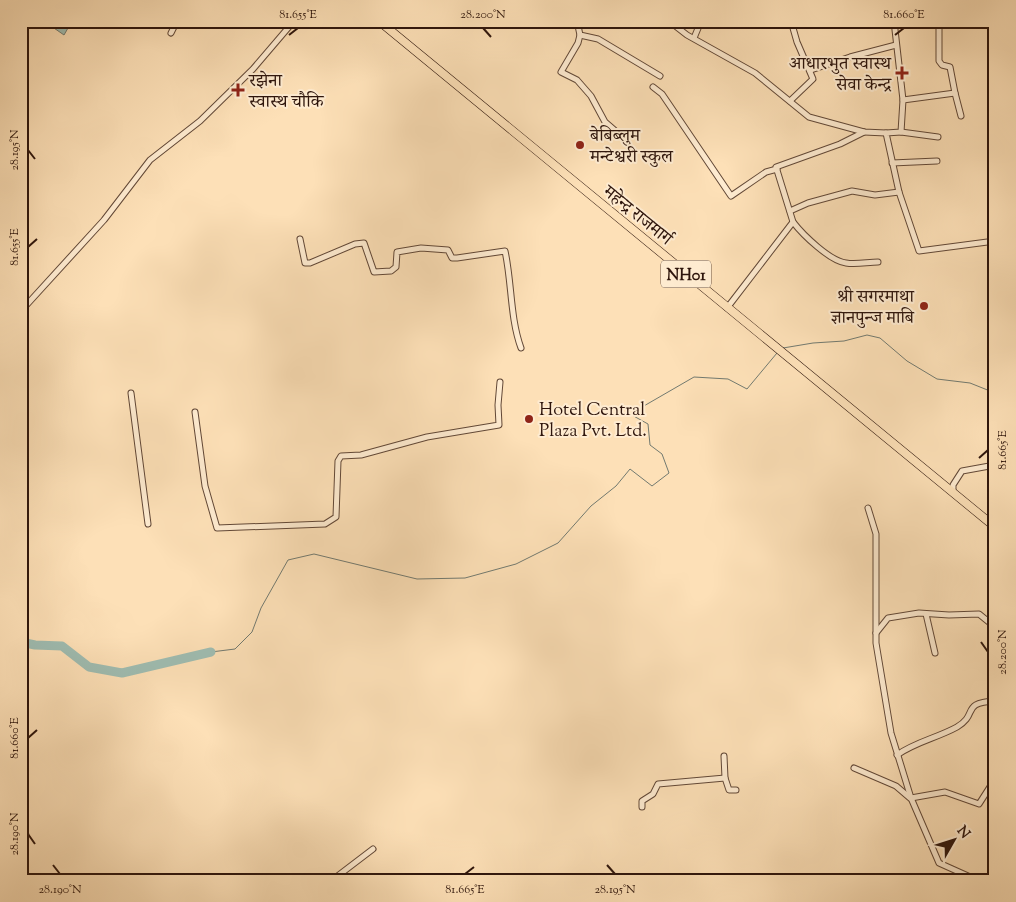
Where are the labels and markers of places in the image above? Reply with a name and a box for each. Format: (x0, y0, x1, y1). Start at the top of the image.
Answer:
place label: आधारभुत स्वास्थ सेवा केन्द्र (789, 52, 893, 99)
marker: आधारभुत स्वास्थ सेवा केन्द्र (895, 66, 909, 80)
place label: रझेना स्वास्थ चौकि (248, 69, 325, 116)
marker: रझेना स्वास्थ चौकि (231, 83, 245, 97)
place label: बेबिब्लुम मन्टेश्वरी स्कुल (589, 124, 674, 171)
marker: बेबिब्लुम मन्टेश्वरी स्कुल (574, 139, 586, 151)
place label: श्री सगरमाथा ज्ञानपुन्ज माबि (830, 285, 916, 332)
marker: श्री सगरमाथा ज्ञानपुन्ज माबि (918, 300, 930, 312)
place label: Hotel Central Plaza Pvt. Ltd. (539, 398, 647, 445)
marker: Hotel Central Plaza Pvt. Ltd. (523, 413, 535, 425)

